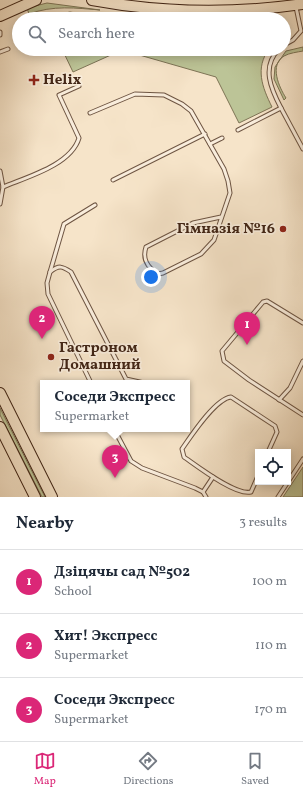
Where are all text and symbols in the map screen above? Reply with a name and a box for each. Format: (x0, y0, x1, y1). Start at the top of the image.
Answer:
search box (12, 12, 291, 56)
icon: search (26, 23, 48, 45)
text: Search here (58, 24, 135, 45)
place label: Helix (43, 70, 82, 91)
marker: Helix (28, 74, 40, 86)
place label: Гімназія №16 (177, 219, 275, 240)
marker: Гімназія №16 (278, 224, 288, 234)
your location (141, 267, 161, 287)
pin: 2 (29, 306, 55, 339)
pin: 1 (234, 312, 260, 345)
place label: Гастроном Домашний (59, 338, 141, 376)
marker: Гастроном Домашний (46, 352, 56, 362)
popup (40, 380, 190, 432)
text: Соседи Экспресс (55, 387, 175, 408)
text: Supermarket (55, 408, 129, 426)
pin: 3 (102, 445, 128, 478)
map controls (255, 449, 291, 485)
button: locate (255, 449, 291, 485)
text: Nearby (16, 512, 74, 535)
text: 3 results (239, 514, 287, 532)
text: Дзіцячы сад №502 (54, 562, 190, 583)
text: 1 (26, 573, 32, 591)
text: 100 m (252, 573, 287, 591)
text: School (54, 583, 92, 601)
text: Хит! Экспресс (54, 626, 158, 647)
text: 2 (26, 637, 32, 655)
text: 110 m (255, 637, 287, 655)
text: Supermarket (54, 647, 129, 665)
text: Соседи Экспресс (54, 690, 175, 711)
text: 3 (26, 701, 32, 719)
text: 170 m (254, 701, 287, 719)
text: Supermarket (54, 711, 129, 729)
tab: Map (34, 750, 56, 789)
tab: Directions (123, 750, 174, 789)
tab: Saved (241, 750, 269, 789)

